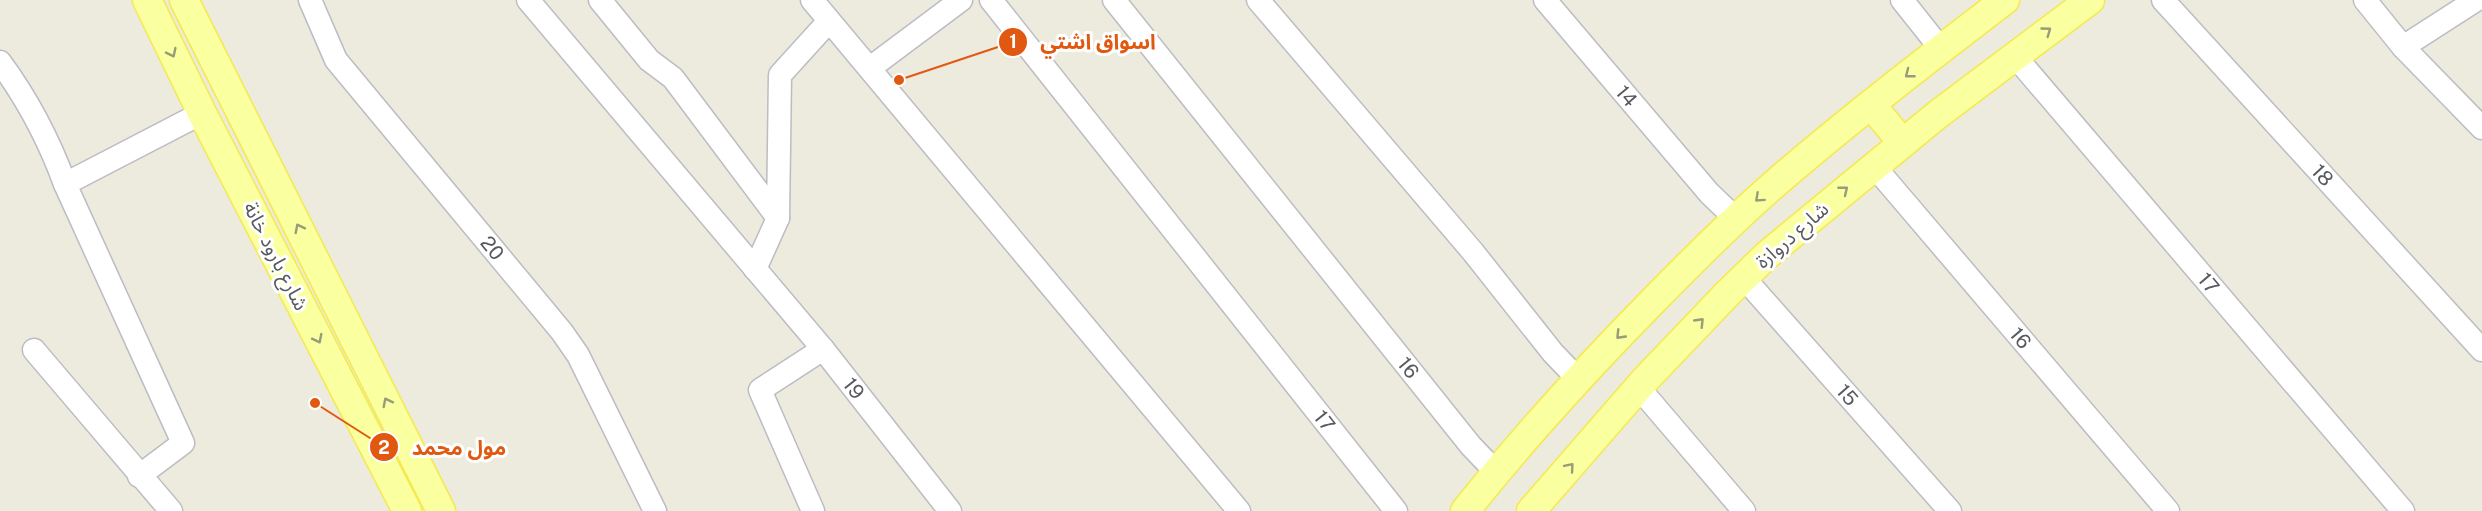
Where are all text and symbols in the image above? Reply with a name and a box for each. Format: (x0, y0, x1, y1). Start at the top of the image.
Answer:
callout: اسواق اشتي (998, 22, 1168, 61)
one-way arrow (2040, 28, 2051, 39)
text: اسواق اشتي (1040, 29, 1156, 59)
text: 1 (1009, 31, 1017, 52)
one-way arrow (165, 46, 177, 57)
one-way arrow (1904, 66, 1915, 77)
street label: 14 (1611, 80, 1642, 112)
street label: 18 (2307, 159, 2339, 191)
one-way arrow (1837, 187, 1848, 198)
one-way arrow (1755, 191, 1765, 202)
street label: شارع دروازة (1751, 197, 1835, 276)
street label: شارع بارود خانة (236, 198, 314, 316)
one-way arrow (295, 224, 306, 235)
street label: 20 (475, 231, 509, 265)
street label: 17 (2193, 268, 2224, 299)
one-way arrow (1693, 318, 1704, 329)
street label: 16 (2005, 322, 2036, 354)
one-way arrow (1616, 328, 1627, 339)
one-way arrow (311, 332, 322, 343)
street label: 16 (1393, 352, 1424, 383)
street label: 19 (838, 373, 870, 404)
street label: 15 (1831, 379, 1863, 411)
one-way arrow (382, 398, 394, 409)
street label: 17 (1309, 405, 1340, 436)
callout: مول محمد (369, 428, 518, 467)
text: مول محمد (412, 435, 506, 460)
text: 2 (378, 437, 390, 458)
one-way arrow (1563, 463, 1574, 474)

